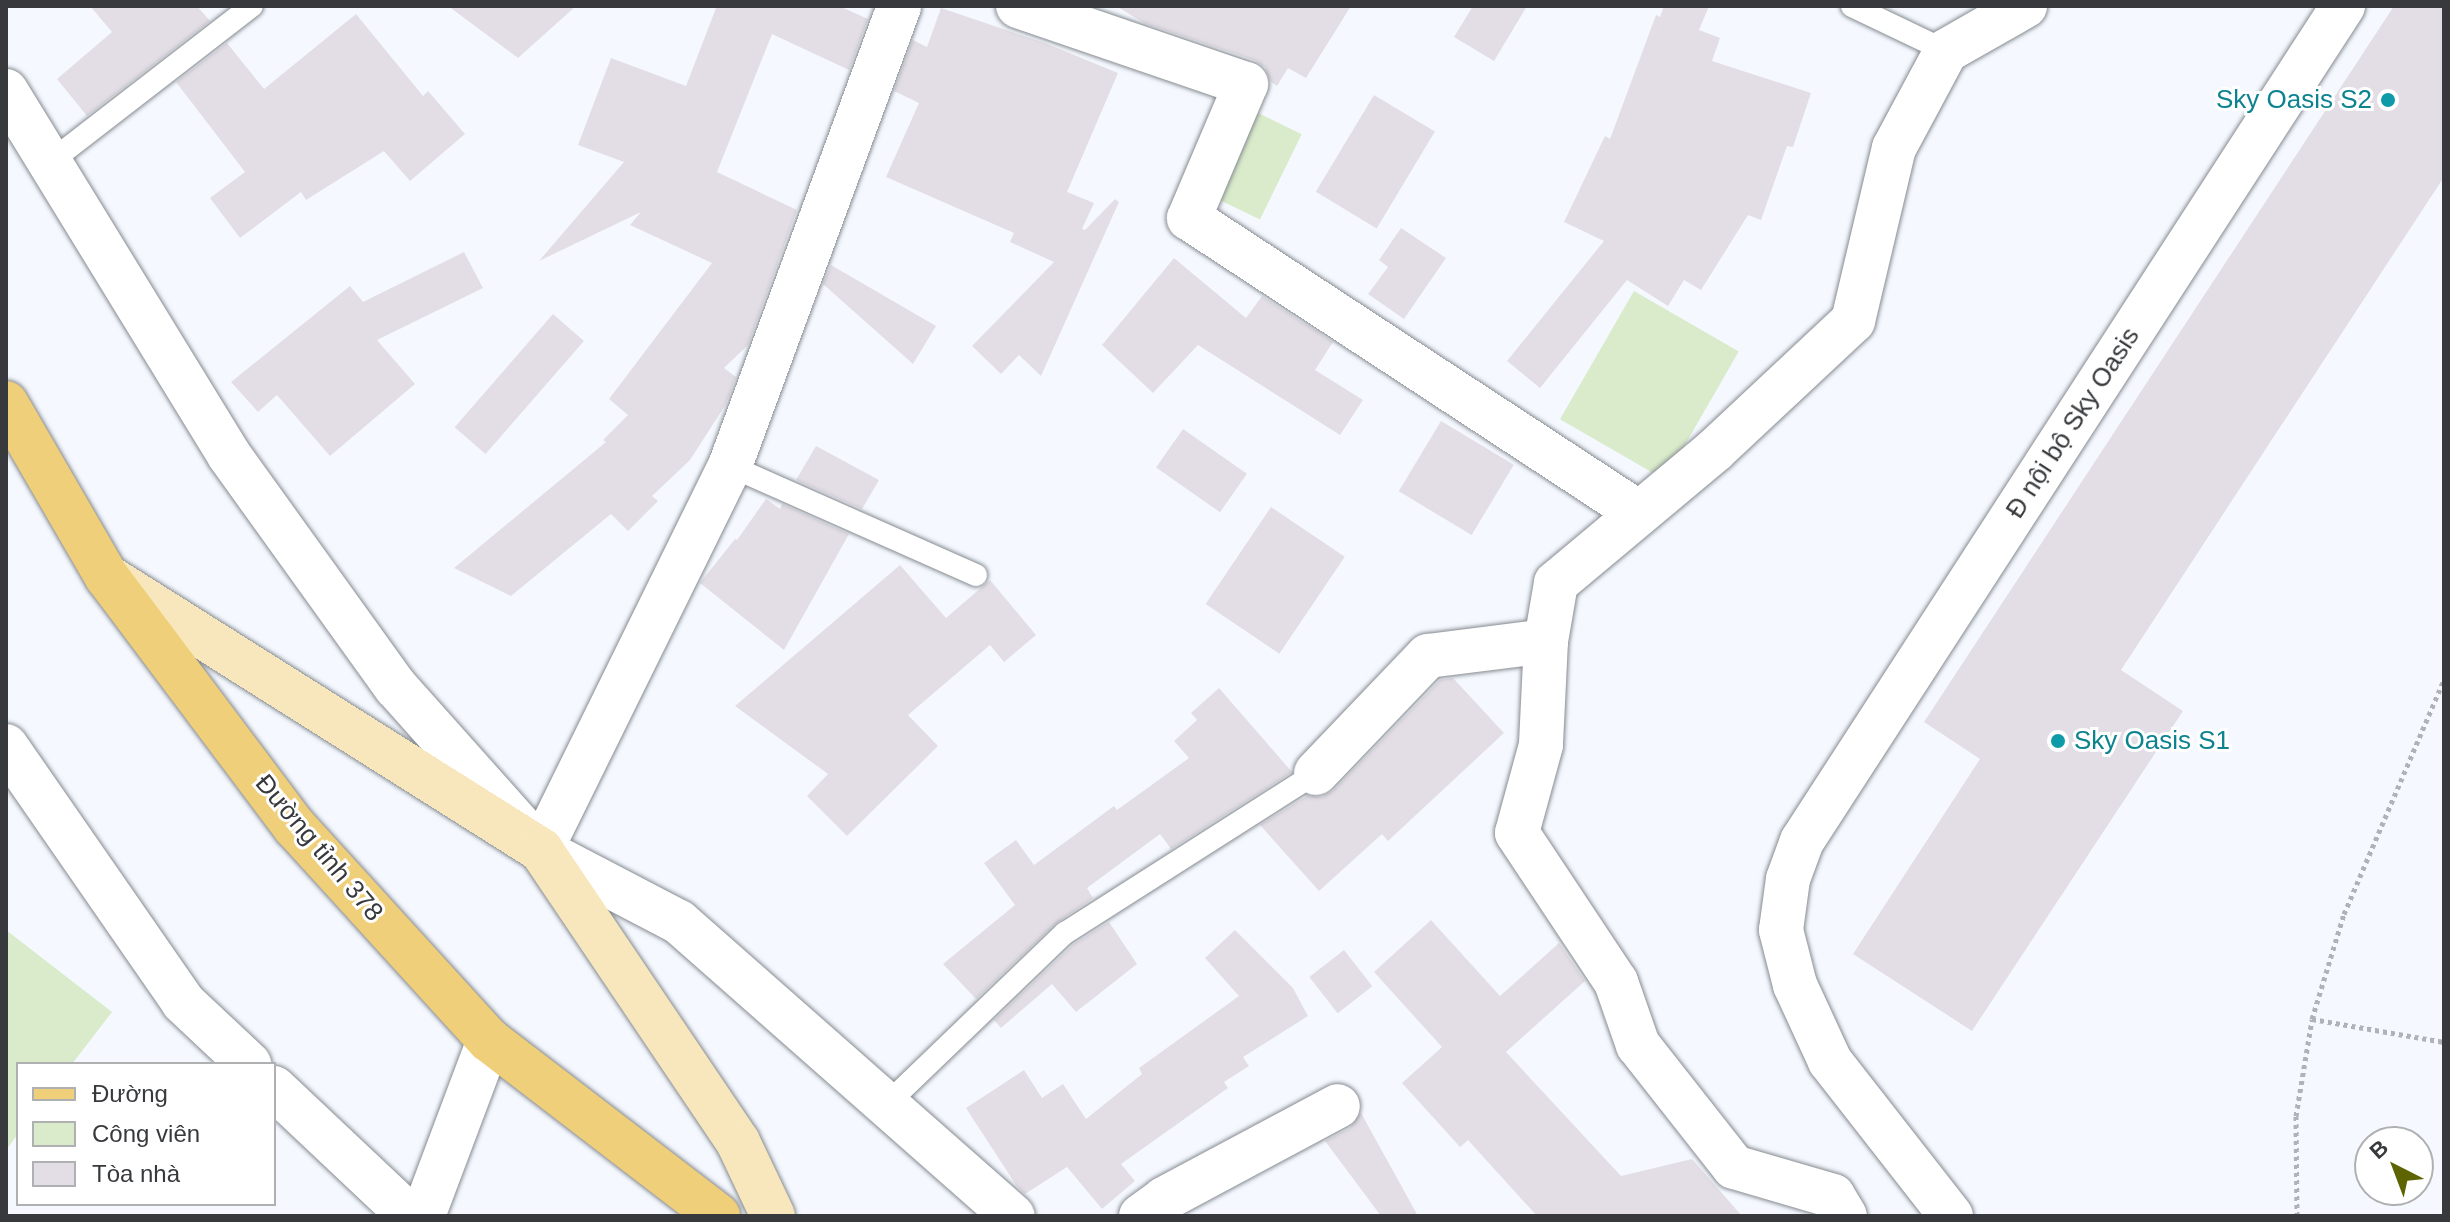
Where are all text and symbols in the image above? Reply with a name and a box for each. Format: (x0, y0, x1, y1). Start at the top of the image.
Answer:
place label: Sky Oasis S2 (2216, 84, 2372, 116)
marker: Sky Oasis S2 (2379, 91, 2397, 109)
street label: Đ nội bộ Sky Oasis (2000, 322, 2146, 524)
place label: Sky Oasis S1 (2074, 725, 2230, 757)
marker: Sky Oasis S1 (2049, 732, 2067, 750)
street label: Đường tỉnh 378 (249, 768, 389, 928)
legend (16, 1062, 276, 1206)
text: Đường (92, 1080, 168, 1107)
text: Công viên (92, 1120, 200, 1147)
north arrow (2354, 1126, 2434, 1206)
text: B (2365, 1135, 2393, 1164)
text: Tòa nhà (92, 1160, 180, 1187)

